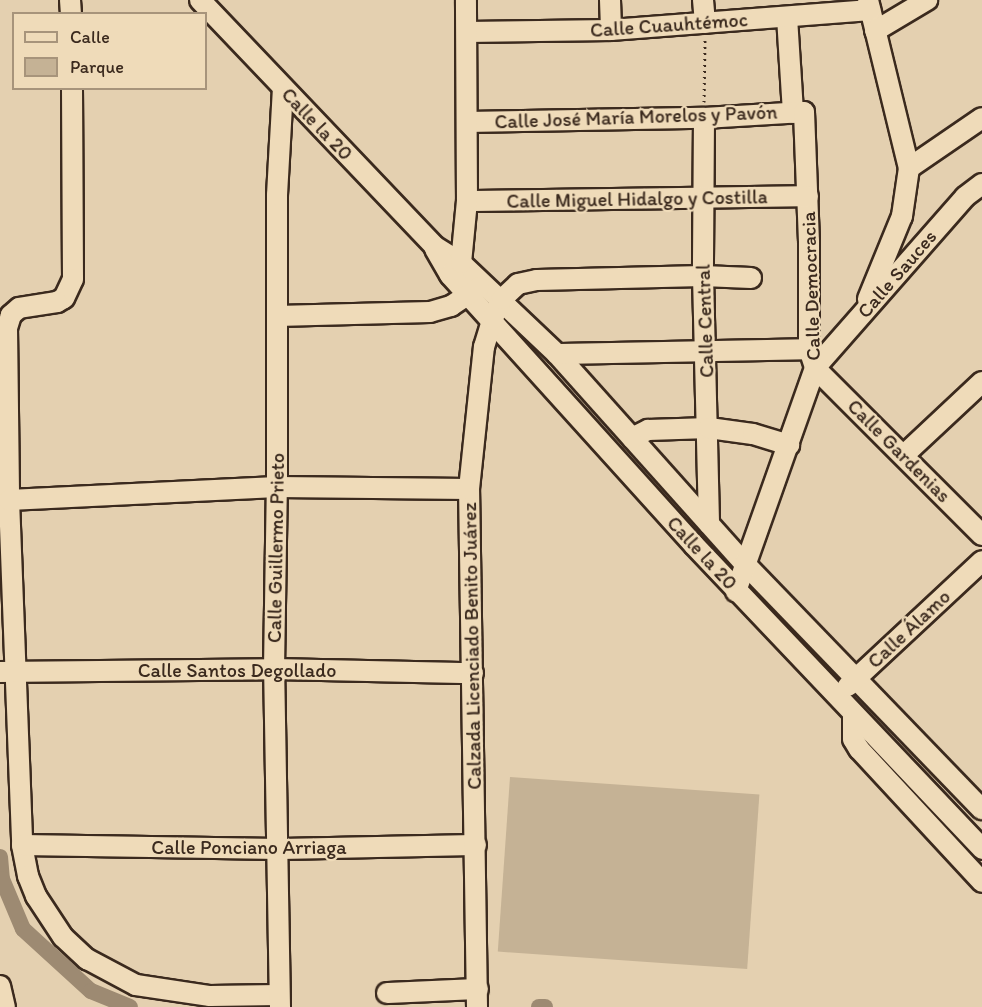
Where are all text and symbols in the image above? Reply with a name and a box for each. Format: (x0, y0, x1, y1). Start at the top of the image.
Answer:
street label: Calle Cuauhtémoc (590, 8, 748, 42)
legend (12, 12, 207, 90)
text: Calle (70, 26, 110, 48)
text: Parque (70, 56, 124, 78)
street label: Calle la 20 (276, 83, 358, 165)
street label: Calle José María Morelos y Pavón (494, 100, 778, 134)
street label: Calle Miguel Hidalgo y Costilla (506, 185, 768, 213)
street label: Calle Democracia (796, 211, 826, 361)
street label: Calle Sauces (852, 225, 942, 323)
street label: Calle Central (691, 264, 719, 378)
street label: Calle Gardenias (842, 394, 956, 508)
street label: Calle Guillermo Prieto (262, 453, 290, 643)
street label: Calzada Licenciado Benito Juárez (457, 502, 487, 790)
street label: Calle la 20 (662, 511, 742, 595)
street label: Calle Álamo (863, 585, 955, 673)
street label: Calle Santos Degollado (138, 658, 336, 682)
street label: Calle Ponciano Arriaga (151, 835, 347, 859)

